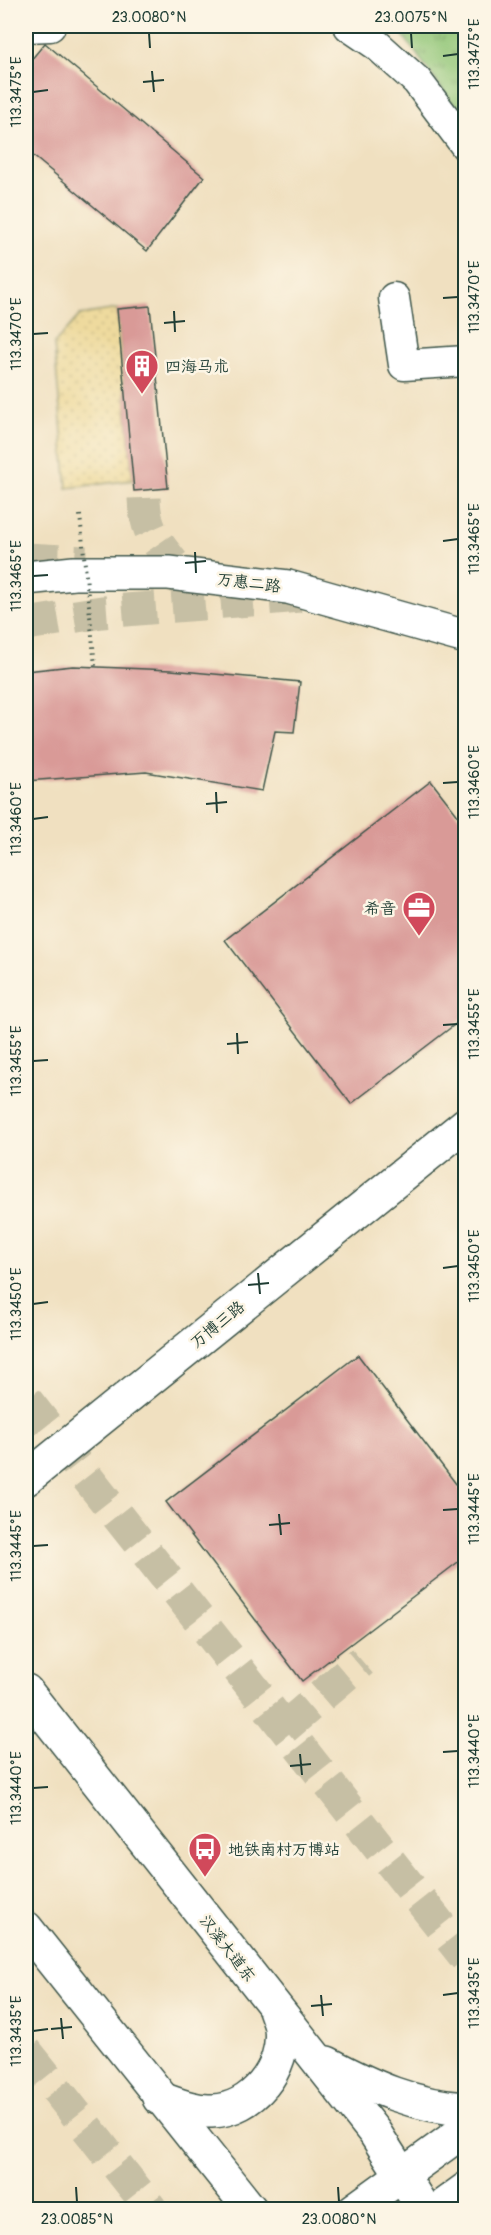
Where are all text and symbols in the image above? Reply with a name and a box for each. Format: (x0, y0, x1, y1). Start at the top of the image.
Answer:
text: 23.0080°N (112, 8, 186, 27)
text: 23.0075°N (375, 8, 447, 27)
text: 113.3475°E (465, 18, 484, 89)
text: 113.3475°E (7, 56, 26, 127)
text: 113.3470°E (465, 260, 484, 334)
text: 113.3470°E (7, 297, 26, 371)
building icon: 四海马术 (124, 348, 160, 395)
place label: 四海马术 (165, 357, 229, 377)
text: 113.3465°E (465, 503, 484, 575)
text: 113.3465°E (7, 540, 26, 612)
street label: 万惠二路 (216, 569, 282, 597)
text: 113.3460°E (465, 745, 484, 819)
text: 113.3460°E (7, 782, 26, 856)
office icon: 希音 (401, 890, 437, 937)
place label: 希音 (364, 899, 396, 919)
text: 113.3455°E (465, 988, 484, 1060)
text: 113.3455°E (7, 1025, 26, 1097)
text: 113.3450°E (465, 1229, 484, 1303)
text: 113.3450°E (7, 1267, 26, 1341)
street label: 万博三路 (186, 1297, 249, 1353)
text: 113.3445°E (465, 1473, 484, 1545)
text: 113.3445°E (7, 1510, 26, 1582)
text: 113.3440°E (465, 1714, 484, 1788)
text: 113.3440°E (7, 1751, 26, 1825)
bus stop icon: 地铁南村万博站 (187, 1831, 223, 1878)
place label: 地铁南村万博站 (228, 1840, 340, 1860)
street label: 汉溪大道东 (195, 1911, 260, 1986)
text: 113.3435°E (465, 1957, 484, 2029)
text: 113.3435°E (7, 1995, 26, 2067)
text: 23.0085°N (41, 2210, 113, 2229)
text: 23.0080°N (302, 2210, 376, 2229)

